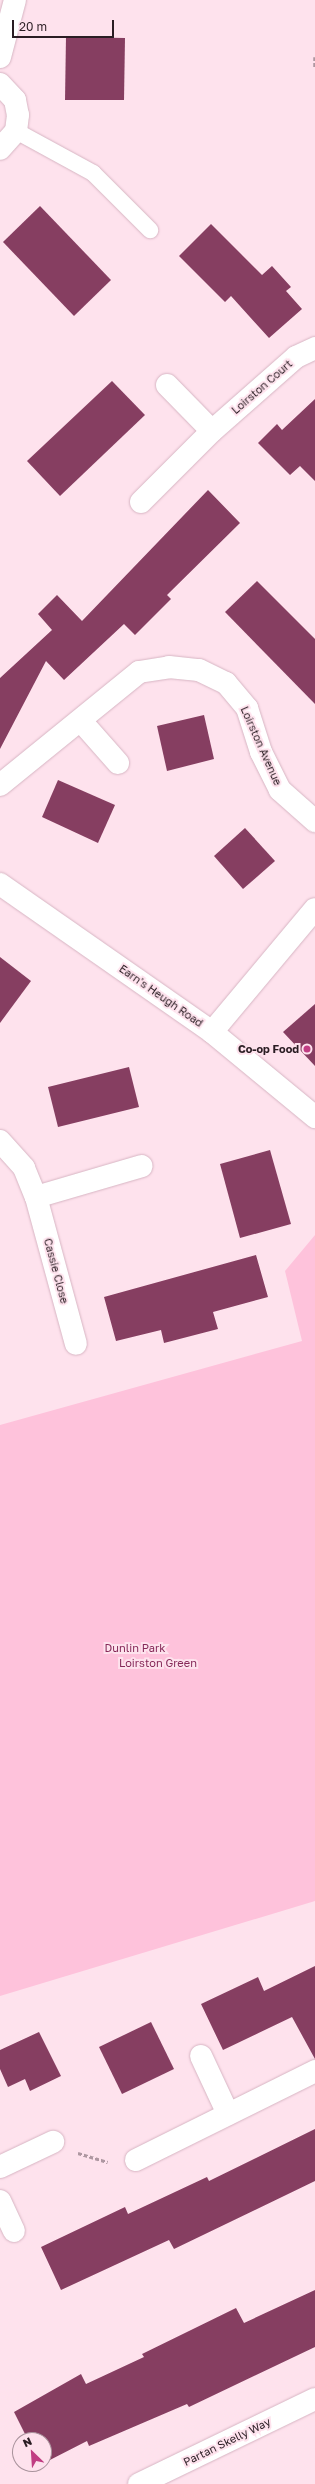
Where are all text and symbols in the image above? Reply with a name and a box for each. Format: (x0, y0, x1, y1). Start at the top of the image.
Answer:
scale bar (14, 12, 116, 38)
text: 20 m (19, 19, 47, 34)
street label: Loirston Court (229, 357, 295, 417)
street label: Loirston Avenue (238, 704, 284, 788)
street label: Earn's Heugh Road (117, 962, 205, 1030)
place label: Co-op Food (238, 1042, 299, 1056)
marker: Co-op Food (302, 1044, 312, 1054)
street label: Cassie Close (41, 1237, 71, 1305)
park label: Dunlin Park (105, 1641, 165, 1655)
park label: Loirston Green (119, 1656, 197, 1670)
street label: Partan Skelly Way (181, 2415, 273, 2469)
north arrow (12, 2432, 52, 2472)
text: N (21, 2434, 34, 2449)

